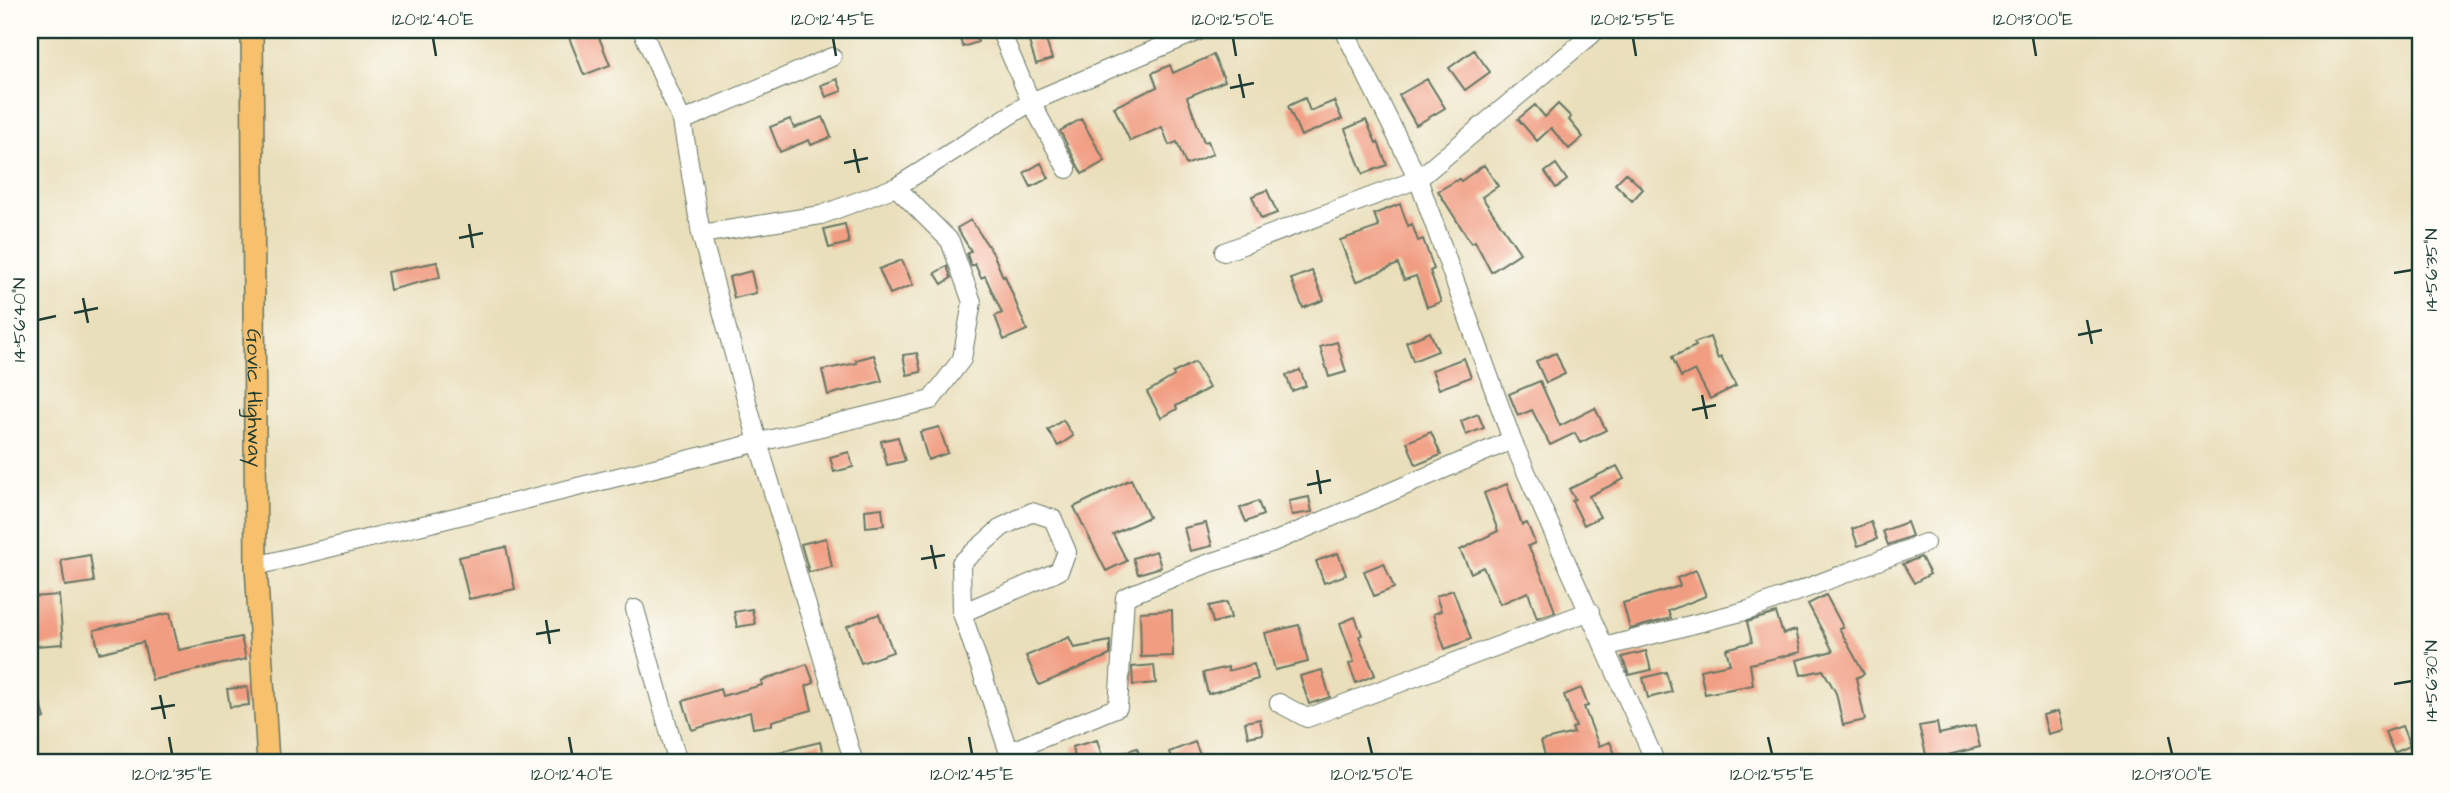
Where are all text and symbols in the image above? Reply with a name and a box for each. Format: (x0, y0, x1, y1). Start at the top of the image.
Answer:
text: 120°12'40"E (392, 7, 474, 32)
text: 120°12'45"E (791, 7, 875, 32)
text: 120°12'50"E (1192, 7, 1275, 32)
text: 120°12'55"E (1591, 7, 1675, 32)
text: 120°13'00"E (1993, 7, 2073, 32)
text: 14°56'35"N (2419, 229, 2444, 311)
text: 14°56'40"N (7, 278, 32, 362)
street label: Govic Highway (238, 329, 270, 468)
text: 14°56'30"N (2419, 640, 2444, 722)
text: 120°12'35"E (132, 762, 212, 787)
text: 120°12'40"E (531, 762, 613, 787)
text: 120°12'45"E (930, 762, 1014, 787)
text: 120°12'50"E (1331, 762, 1414, 787)
text: 120°12'55"E (1730, 762, 1814, 787)
text: 120°13'00"E (2132, 762, 2212, 787)

